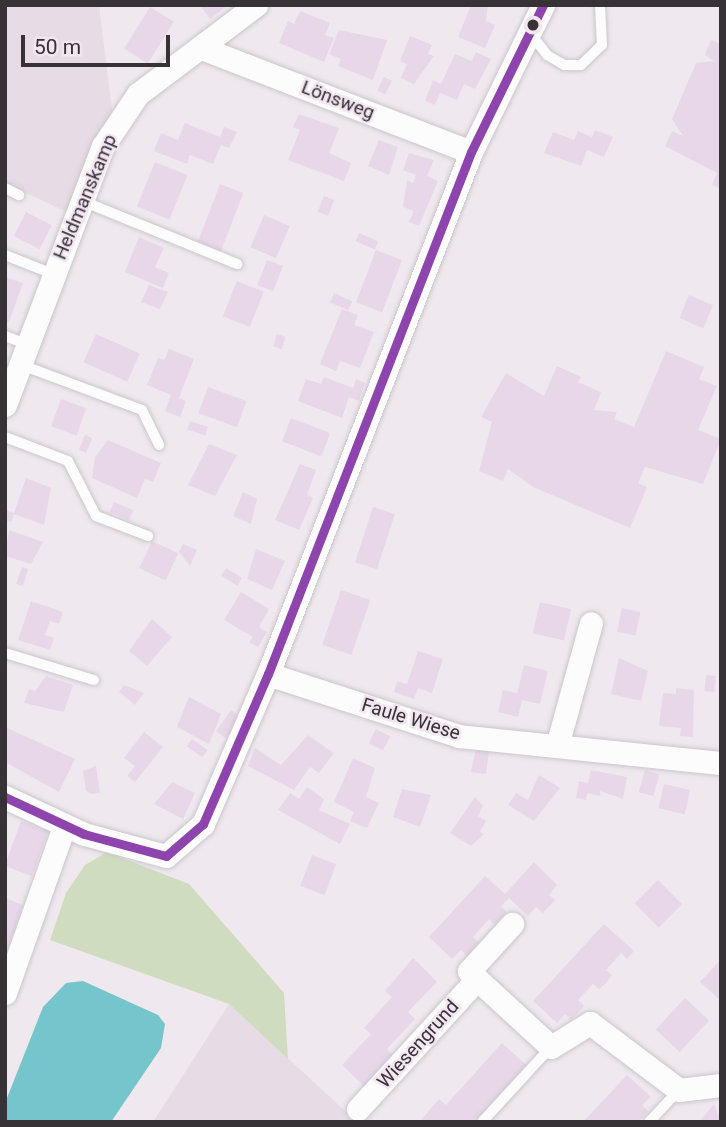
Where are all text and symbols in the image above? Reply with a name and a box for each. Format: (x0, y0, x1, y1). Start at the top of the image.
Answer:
unlabelled marker (526, 18, 540, 32)
scale bar (24, 21, 173, 65)
text: 50 m (34, 35, 81, 59)
street label: Lönsweg (298, 76, 378, 124)
street label: Heldmanskamp (48, 131, 122, 263)
street label: Faule Wiese (359, 693, 463, 745)
street label: Wiesengrund (372, 995, 464, 1093)

